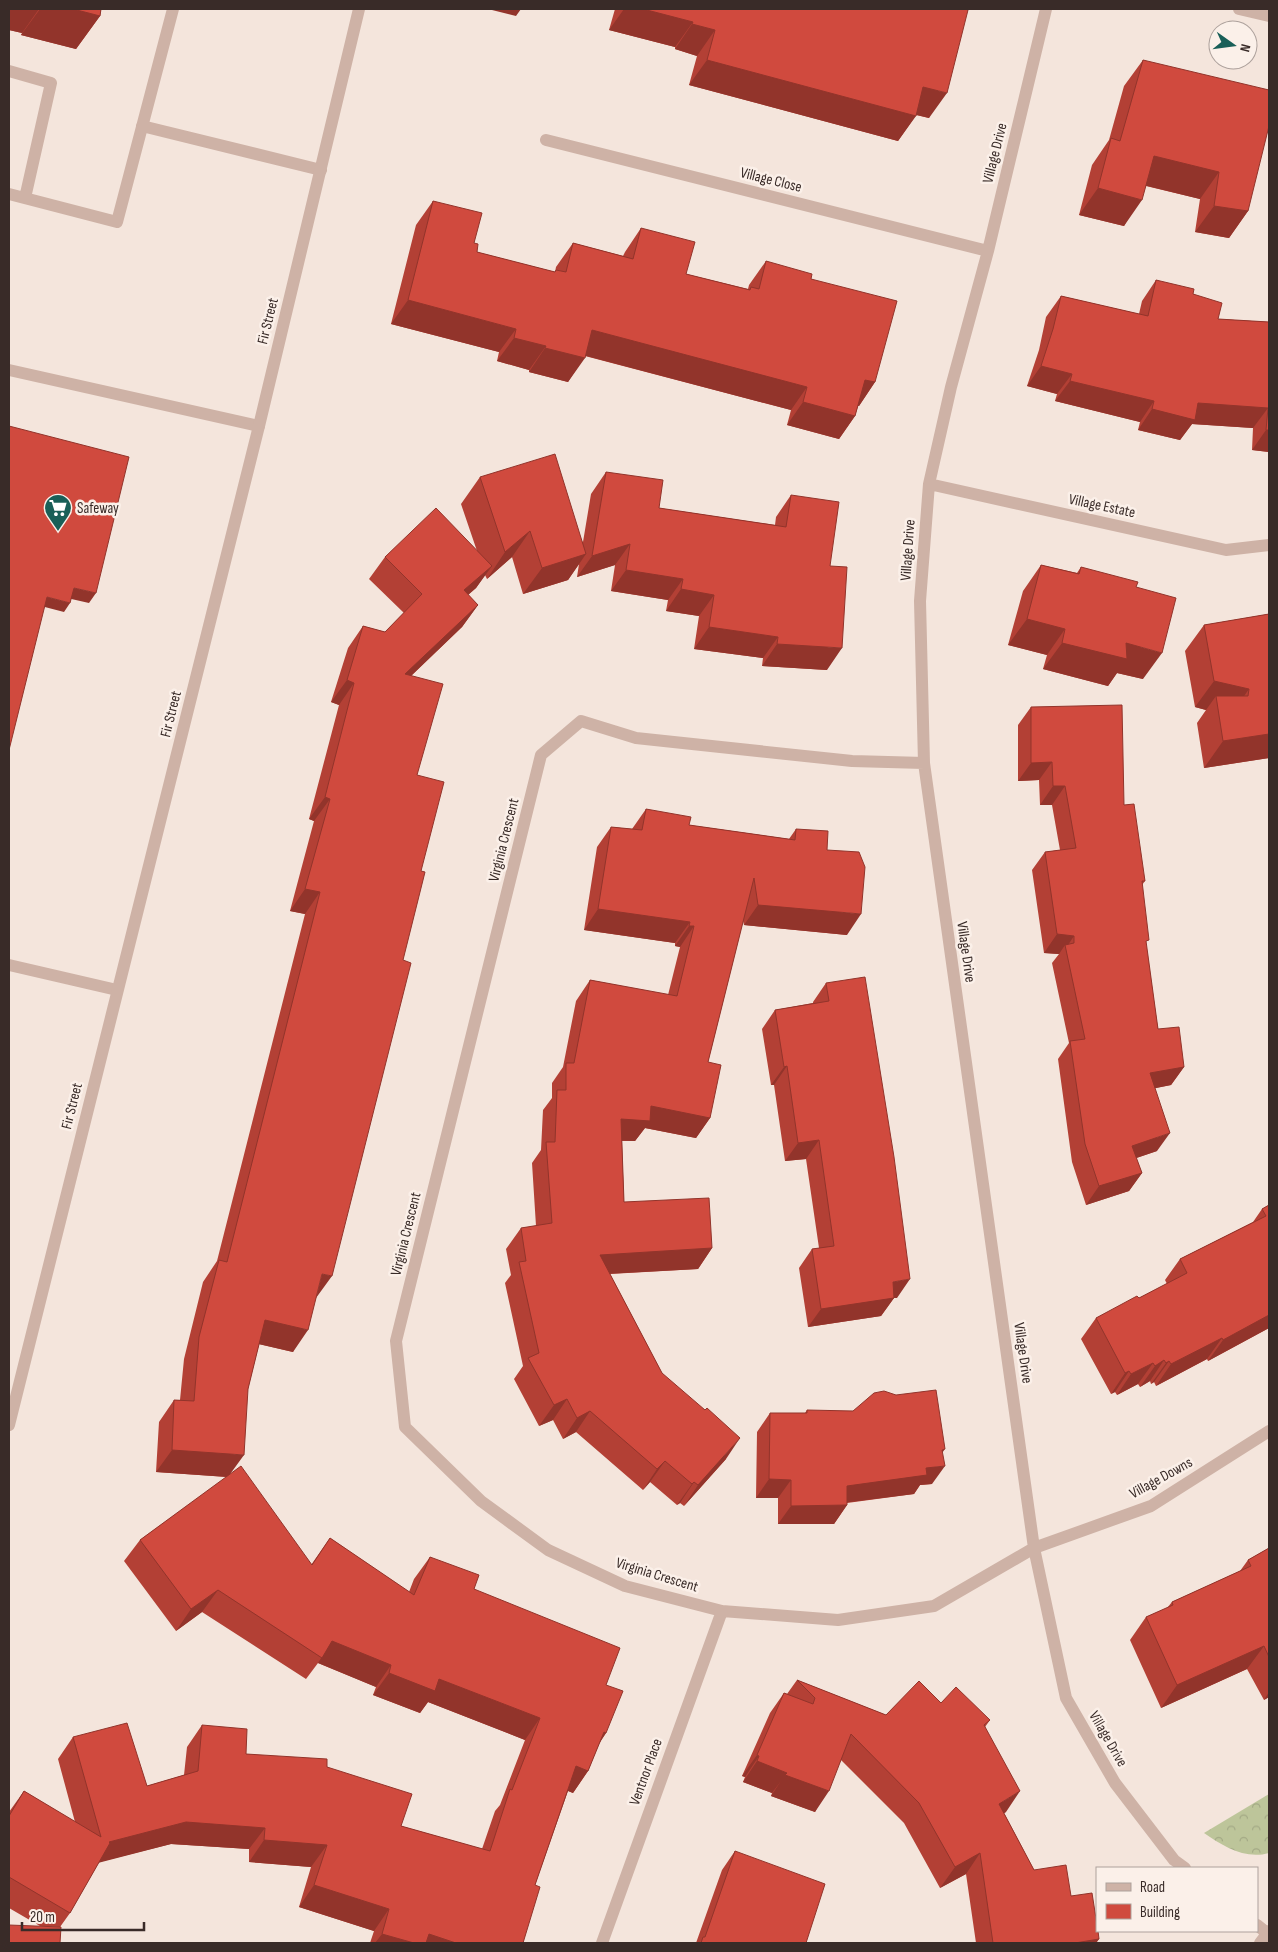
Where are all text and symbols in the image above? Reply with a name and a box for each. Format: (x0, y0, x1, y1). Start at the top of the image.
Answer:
north arrow (1208, 20, 1258, 70)
text: N (1236, 42, 1254, 54)
street label: Village Drive (978, 121, 1012, 185)
street label: Village Close (738, 163, 804, 197)
street label: Fir Street (253, 295, 283, 346)
street label: Village Estate (1067, 490, 1137, 522)
supermarket icon: Safeway (43, 493, 73, 532)
place label: Safeway (77, 499, 119, 518)
street label: Village Drive (896, 519, 920, 581)
street label: Fir Street (156, 688, 186, 739)
street label: Virginia Crescent (484, 796, 524, 884)
street label: Village Drive (952, 920, 980, 984)
street label: Fir Street (57, 1080, 87, 1131)
street label: Virginia Crescent (386, 1190, 426, 1278)
street label: Village Drive (1009, 1321, 1037, 1385)
street label: Village Downs (1126, 1453, 1196, 1503)
street label: Virginia Crescent (613, 1553, 701, 1597)
street label: Village Drive (1084, 1708, 1132, 1770)
street label: Ventnor Place (625, 1736, 667, 1808)
legend (1096, 1867, 1258, 1932)
text: Road (1140, 1878, 1165, 1897)
scale bar (22, 1900, 145, 1932)
text: Building (1140, 1903, 1180, 1922)
text: 20 m (30, 1908, 55, 1927)

